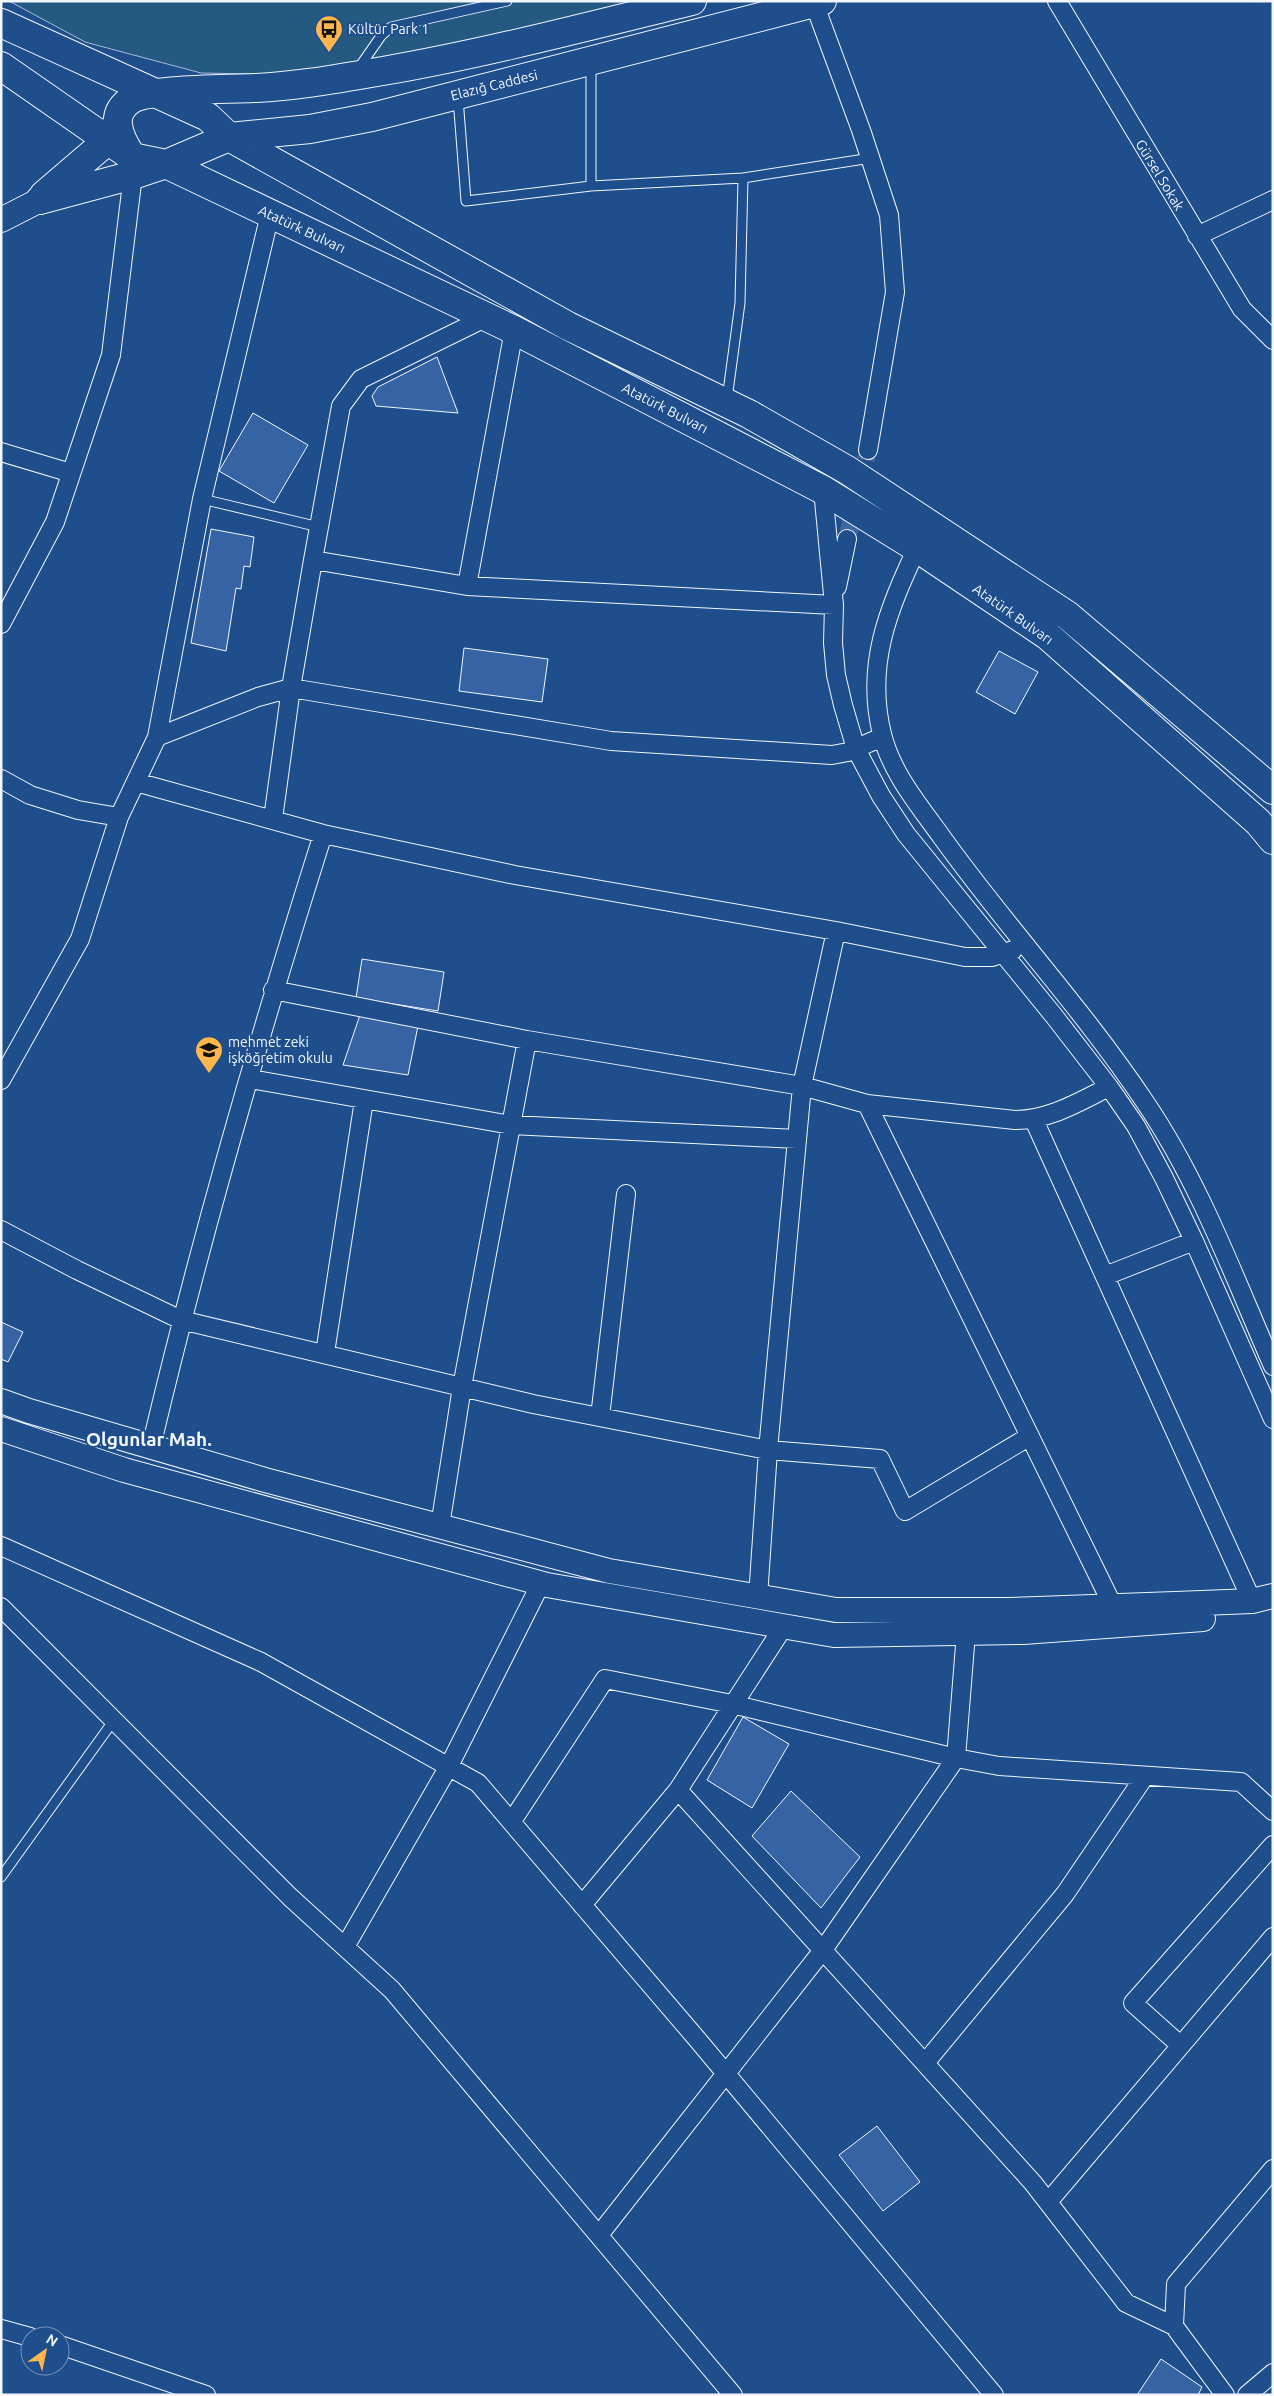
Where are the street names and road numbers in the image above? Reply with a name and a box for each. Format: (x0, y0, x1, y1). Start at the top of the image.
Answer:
street label: Elazığ Caddesi (449, 66, 539, 104)
street label: Gürsel Sokak (1133, 137, 1187, 213)
street label: Atatürk Bulvarı (256, 202, 348, 256)
street label: Atatürk Bulvarı (619, 380, 711, 436)
street label: Atatürk Bulvarı (970, 580, 1056, 648)

